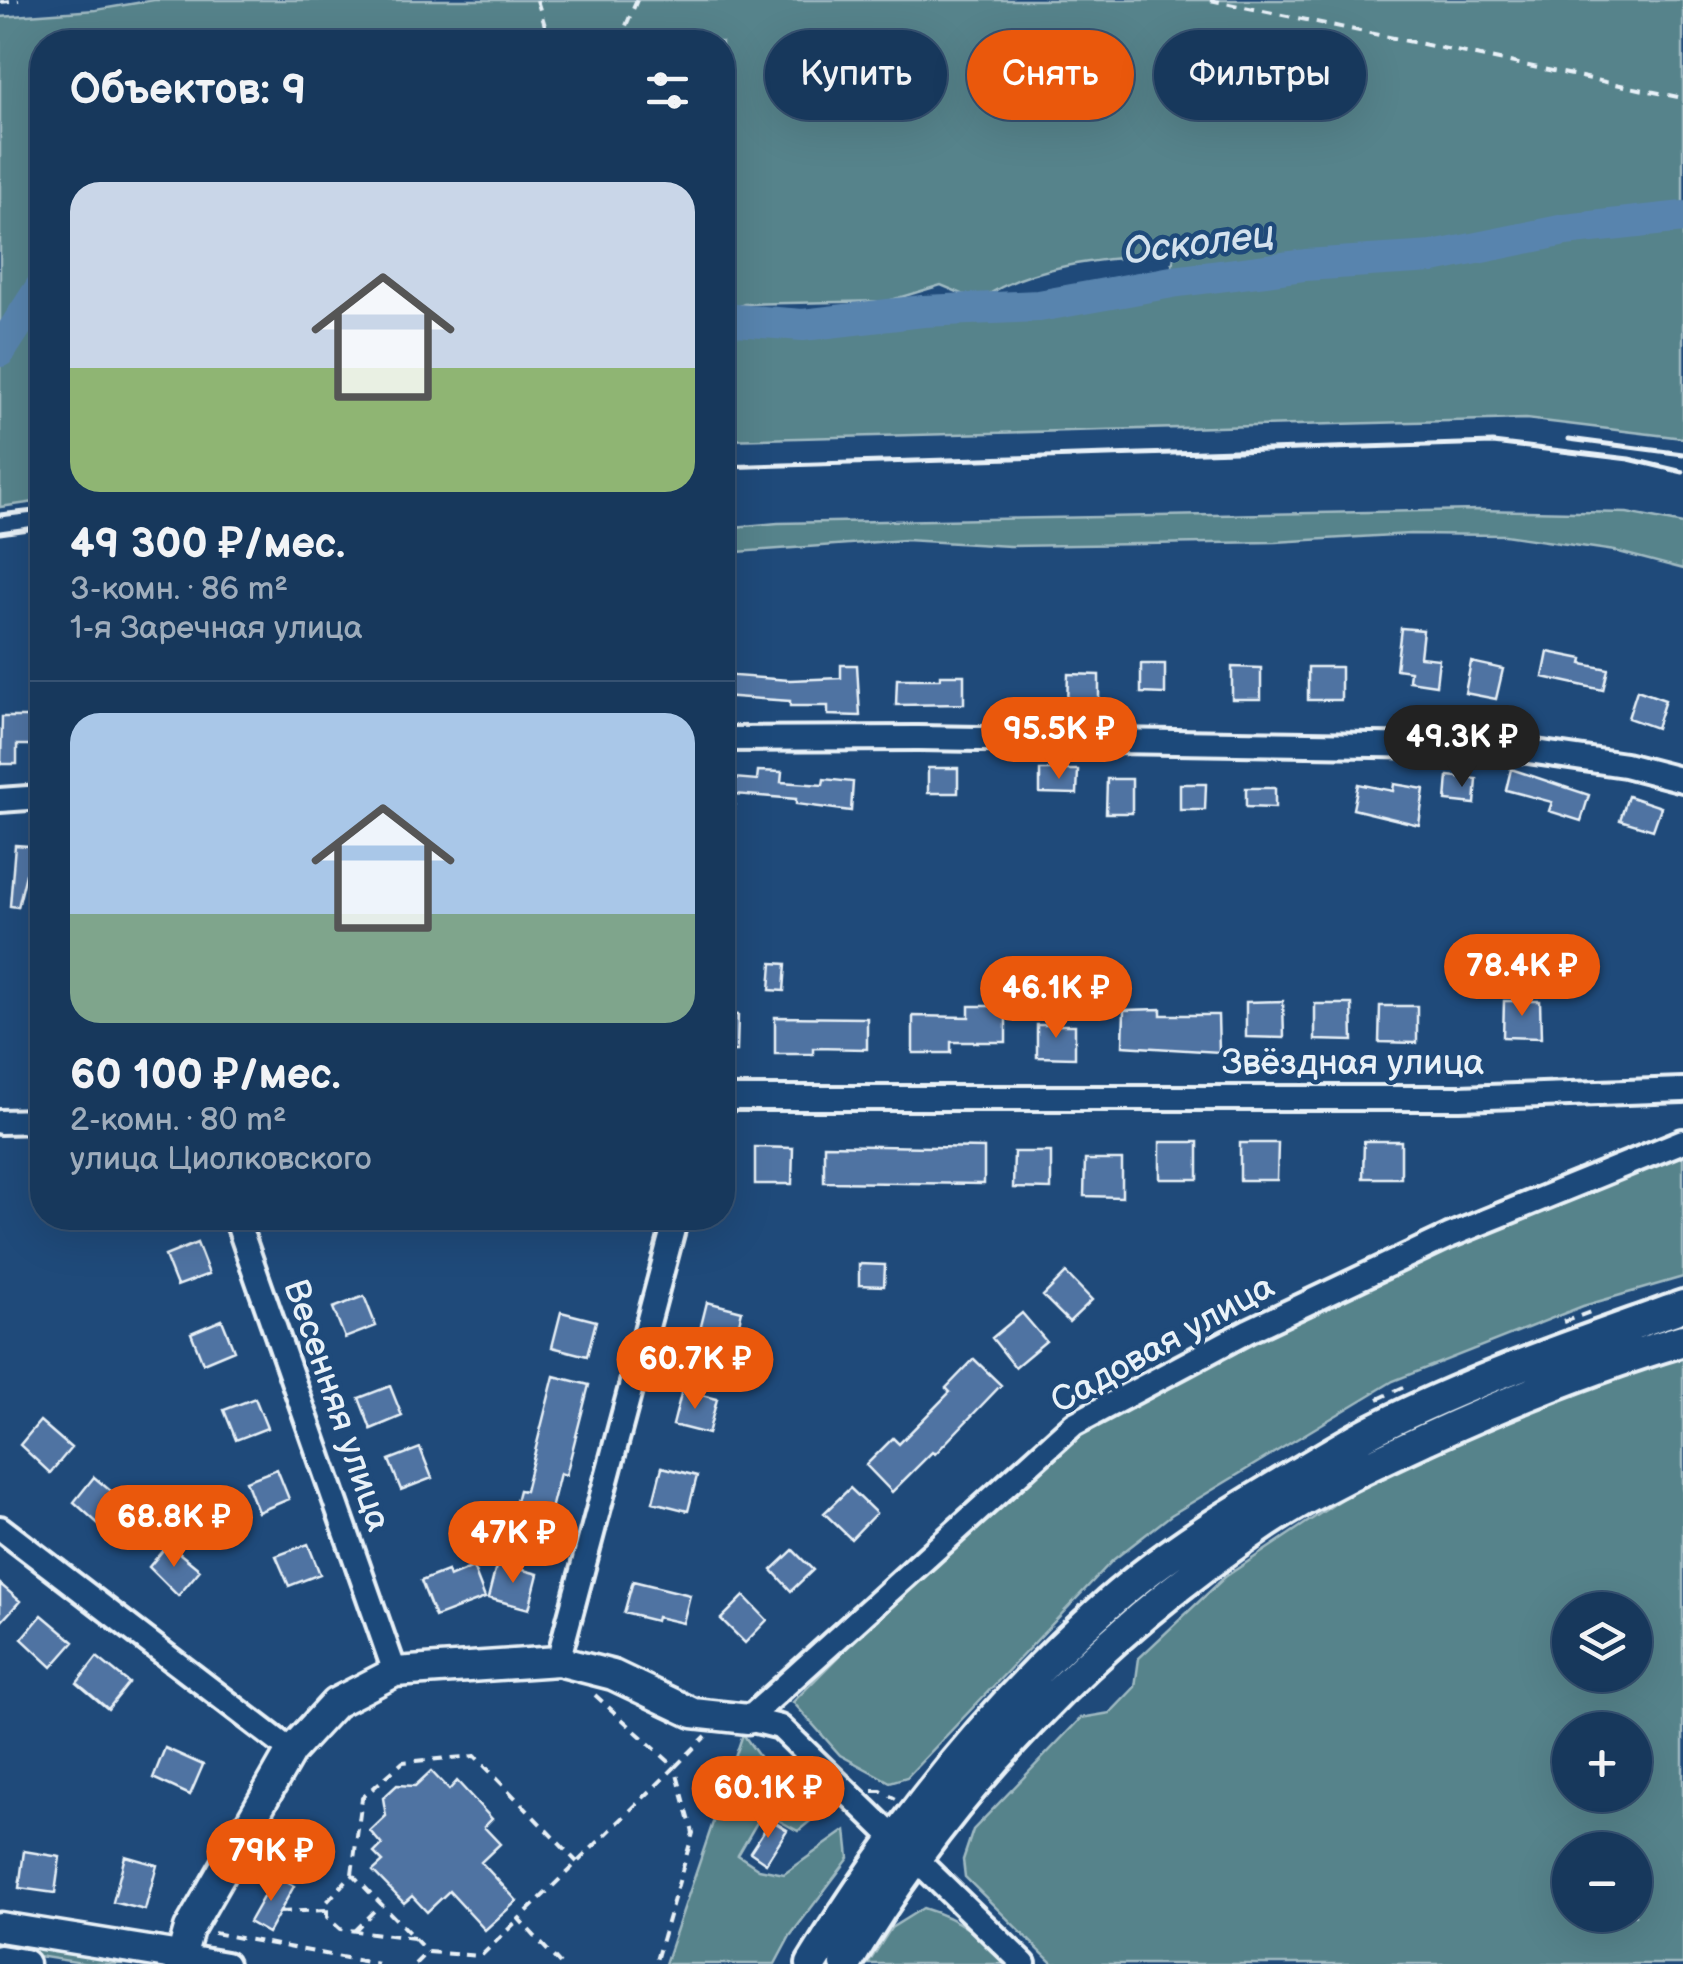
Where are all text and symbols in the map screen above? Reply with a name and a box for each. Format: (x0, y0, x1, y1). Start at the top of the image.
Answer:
chip: Купить (765, 30, 947, 120)
chip: Снять (967, 30, 1134, 120)
chip: Фильтры (1154, 30, 1366, 120)
icon: filters (640, 63, 695, 118)
text: Объектов: 9 (70, 65, 306, 116)
water label: Осколец (1121, 212, 1277, 275)
icon: home (293, 247, 473, 427)
text: 49 300 ₽/мес. (70, 519, 345, 570)
text: 3-комн. · 86 m² (70, 570, 288, 609)
text: 1-я Заречная улица (70, 609, 363, 648)
pin: 95.5K ₽ (967, 697, 1151, 782)
pin: 49.3K ₽ (1370, 705, 1554, 790)
text: 95.5K ₽ (1003, 710, 1115, 749)
text: 49.3K ₽ (1406, 718, 1518, 757)
icon: home (293, 778, 473, 958)
pin: 78.4K ₽ (1430, 934, 1614, 1019)
text: 78.4K ₽ (1466, 947, 1578, 986)
pin: 46.1K ₽ (964, 956, 1148, 1041)
text: 46.1K ₽ (1002, 969, 1110, 1008)
street label: Звёздная улица (1222, 1042, 1485, 1085)
text: 60 100 ₽/мес. (70, 1050, 341, 1101)
text: 2-комн. · 80 m² (70, 1101, 286, 1140)
text: улица Циолковского (70, 1140, 371, 1179)
street label: Садовая улица (1044, 1265, 1282, 1423)
street label: Весенняя улица (273, 1274, 400, 1537)
pin: 60.7K ₽ (603, 1327, 787, 1412)
text: 60.7K ₽ (638, 1340, 752, 1379)
pin: 68.8K ₽ (82, 1485, 266, 1570)
text: 68.8K ₽ (117, 1498, 231, 1537)
pin: 47K ₽ (443, 1501, 583, 1586)
text: 47K ₽ (470, 1514, 556, 1553)
map controls (1552, 1592, 1652, 1932)
button: layers (1552, 1592, 1652, 1692)
button: + (1552, 1712, 1652, 1812)
pin: 60.1K ₽ (676, 1756, 860, 1841)
text: 60.1K ₽ (714, 1769, 822, 1808)
pin: 79K ₽ (201, 1819, 341, 1904)
text: 79K ₽ (228, 1832, 314, 1871)
button: − (1552, 1832, 1652, 1932)

